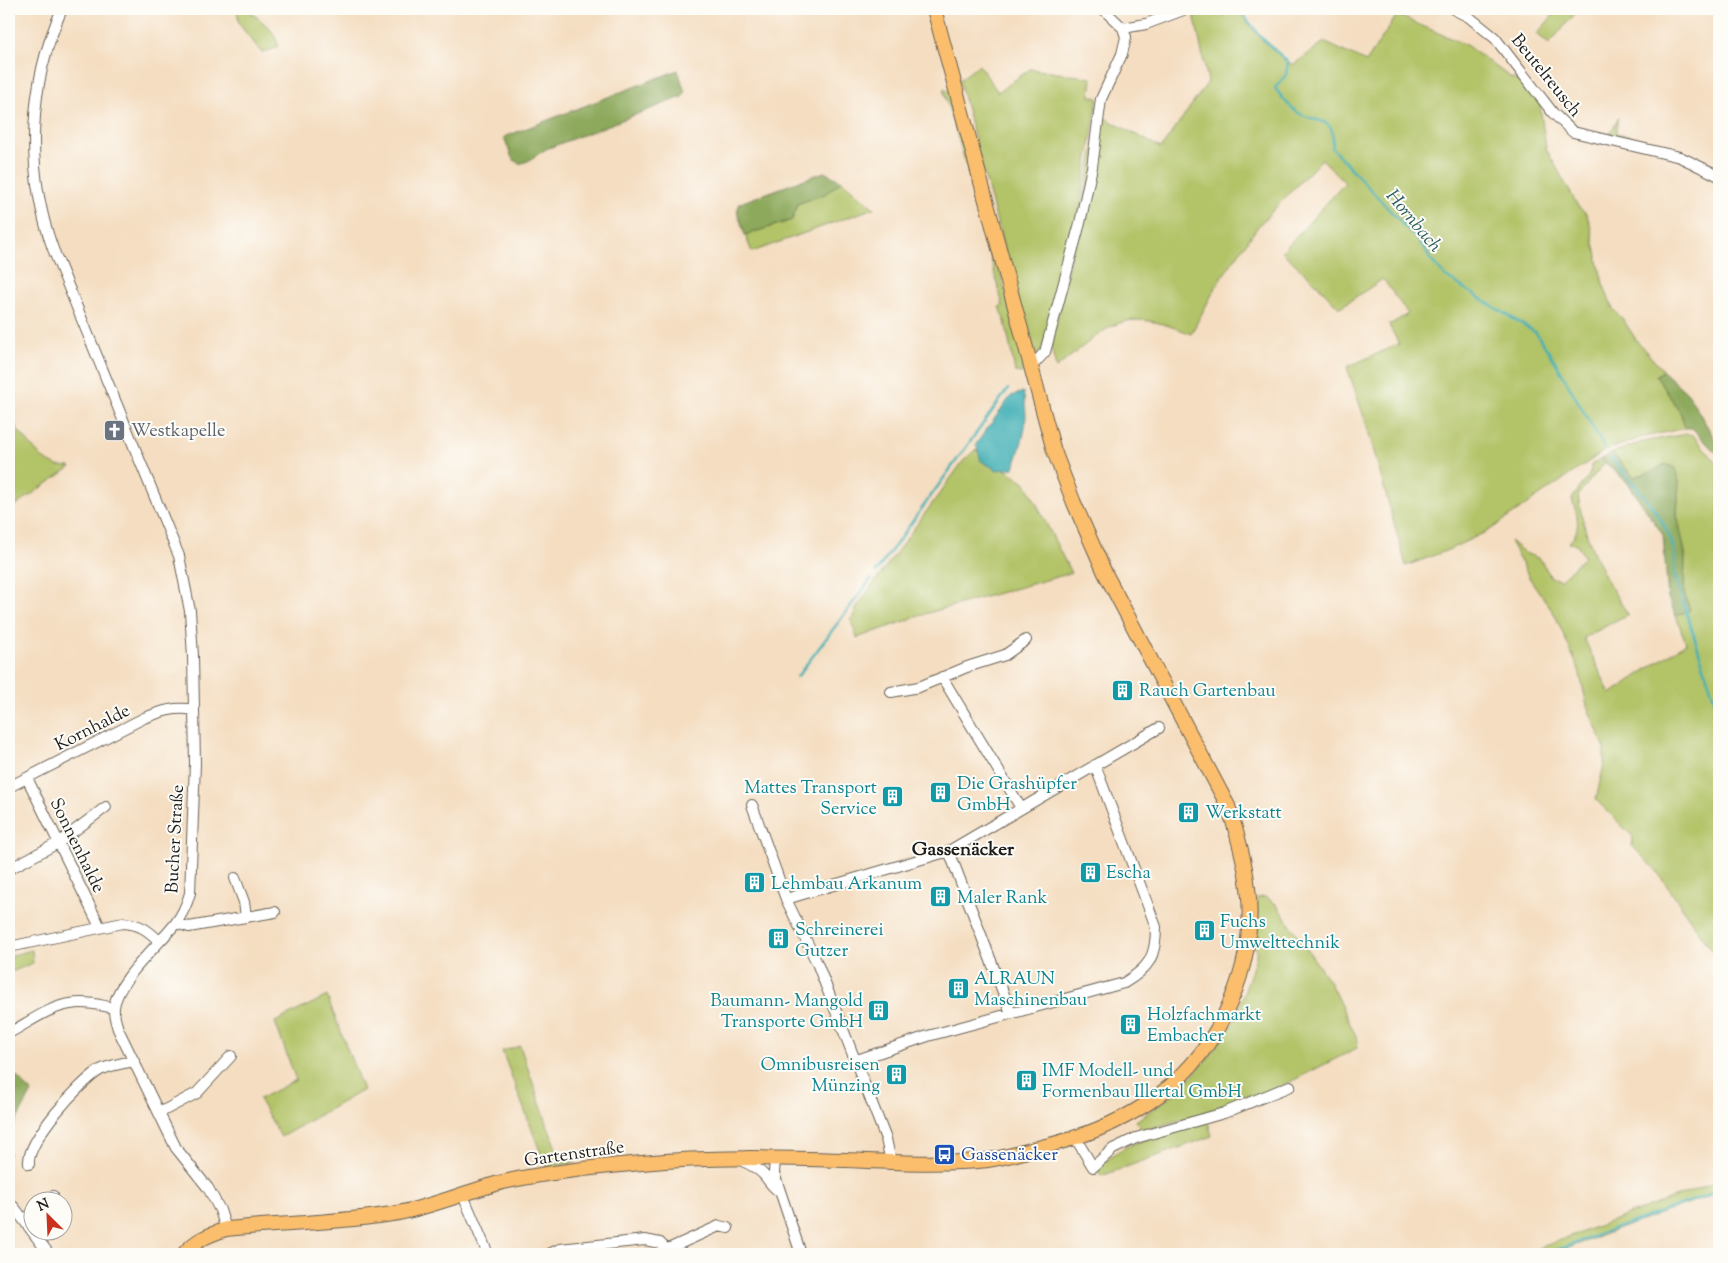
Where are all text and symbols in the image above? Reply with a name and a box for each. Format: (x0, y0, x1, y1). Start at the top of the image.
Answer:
street label: Beutelreusch (1504, 29, 1587, 124)
water label: Hornbach (1379, 184, 1448, 260)
church icon: Westkapelle (103, 418, 127, 442)
place label: Westkapelle (131, 419, 225, 445)
building icon: Rauch Gartenbau (1111, 678, 1135, 702)
place label: Rauch Gartenbau (1139, 679, 1276, 705)
street label: Kornhalde (51, 699, 135, 759)
place label: Die Grashüpfer GmbH (957, 772, 1077, 819)
place label: Mattes Transport Service (744, 776, 877, 823)
building icon: Die Grashüpfer GmbH (929, 781, 953, 805)
street label: Bucher Straße (160, 784, 192, 894)
building icon: Mattes Transport Service (881, 785, 905, 809)
street label: Sonnenhalde (42, 794, 110, 898)
building icon: Werkstatt (1177, 800, 1201, 824)
place label: Werkstatt (1205, 801, 1282, 827)
district label: Gassenäcker (912, 837, 1015, 864)
building icon: Escha (1078, 860, 1102, 884)
place label: Escha (1106, 861, 1151, 887)
building icon: Lehmbau Arkanum (743, 871, 767, 895)
place label: Lehmbau Arkanum (771, 872, 922, 898)
building icon: Maler Rank (929, 885, 953, 909)
place label: Maler Rank (957, 886, 1048, 912)
place label: Fuchs Umwelttechnik (1220, 910, 1340, 957)
place label: Schreinerei Gutzer (795, 918, 884, 965)
building icon: Fuchs Umwelttechnik (1192, 919, 1216, 943)
building icon: Schreinerei Gutzer (767, 927, 791, 951)
place label: ALRAUN Maschinenbau (974, 967, 1087, 1014)
building icon: ALRAUN Maschinenbau (946, 976, 970, 1000)
place label: Baumann- Mangold Transporte GmbH (710, 989, 863, 1036)
building icon: Baumann- Mangold Transporte GmbH (867, 998, 891, 1022)
place label: Holzfachmarkt Embacher (1147, 1003, 1261, 1050)
building icon: Holzfachmarkt Embacher (1119, 1012, 1143, 1036)
place label: Omnibusreisen Münzing (761, 1053, 880, 1100)
place label: IMF Modell- und Formenbau Illertal GmbH (1042, 1059, 1242, 1106)
building icon: Omnibusreisen Münzing (884, 1062, 908, 1086)
building icon: IMF Modell- und Formenbau Illertal GmbH (1014, 1068, 1038, 1092)
street label: Gartenstraße (523, 1135, 626, 1175)
bus stop icon: Gassenäcker (933, 1142, 957, 1166)
place label: Gassenäcker (961, 1143, 1058, 1169)
north arrow (22, 1190, 72, 1240)
text: N (34, 1195, 53, 1217)

